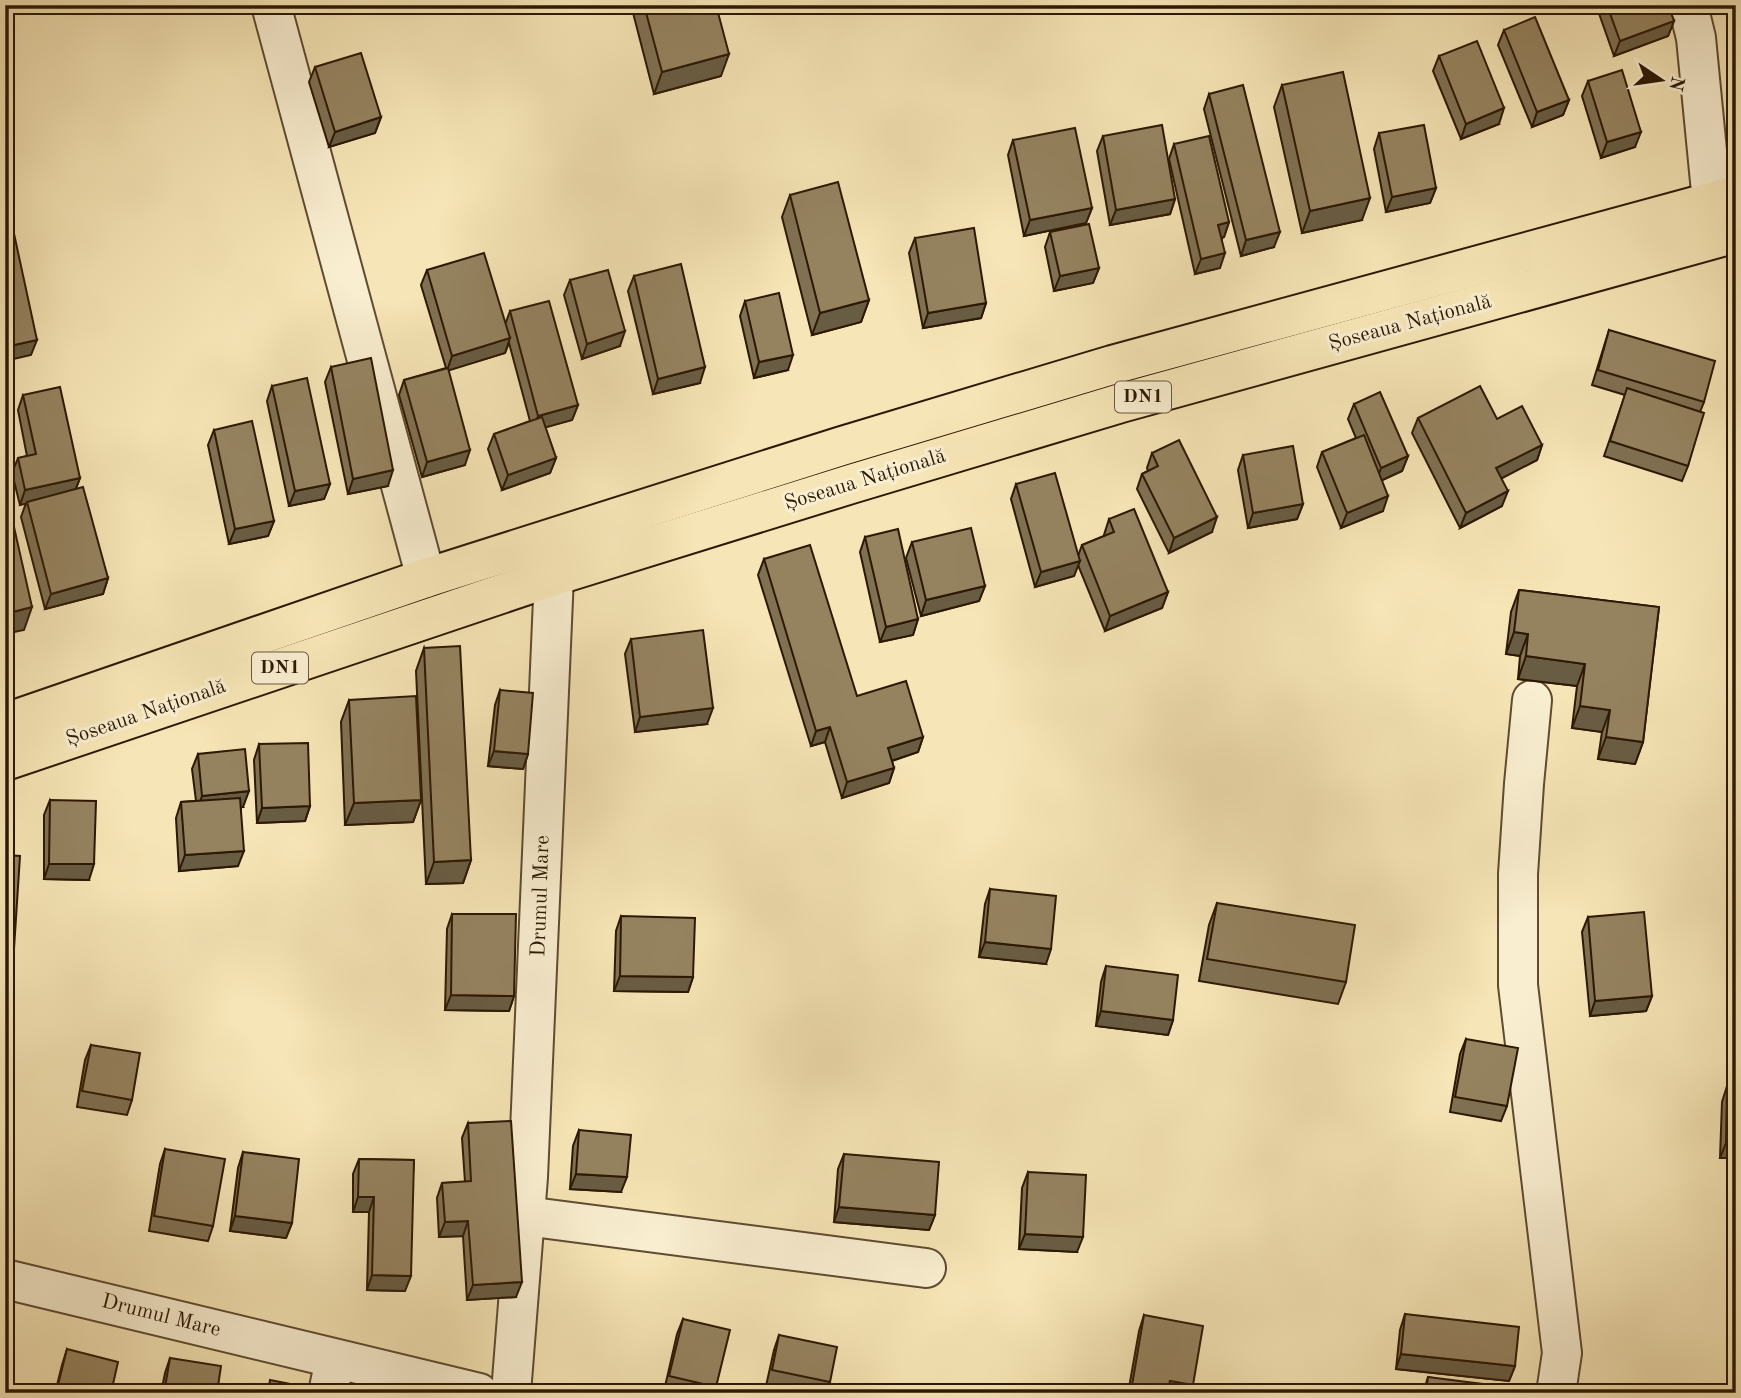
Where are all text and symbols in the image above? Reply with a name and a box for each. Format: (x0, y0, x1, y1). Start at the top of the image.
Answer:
north arrow (1626, 46, 1696, 116)
text: N (1664, 74, 1686, 93)
street label: Șoseaua Națională (1326, 291, 1494, 356)
road number: DN1 (1115, 382, 1171, 412)
street label: Șoseaua Națională (782, 445, 949, 516)
road number: DN1 (252, 652, 308, 684)
street label: Șoseaua Națională (63, 676, 229, 751)
street label: Drumul Mare (528, 835, 554, 957)
street label: Drumul Mare (99, 1291, 223, 1341)

